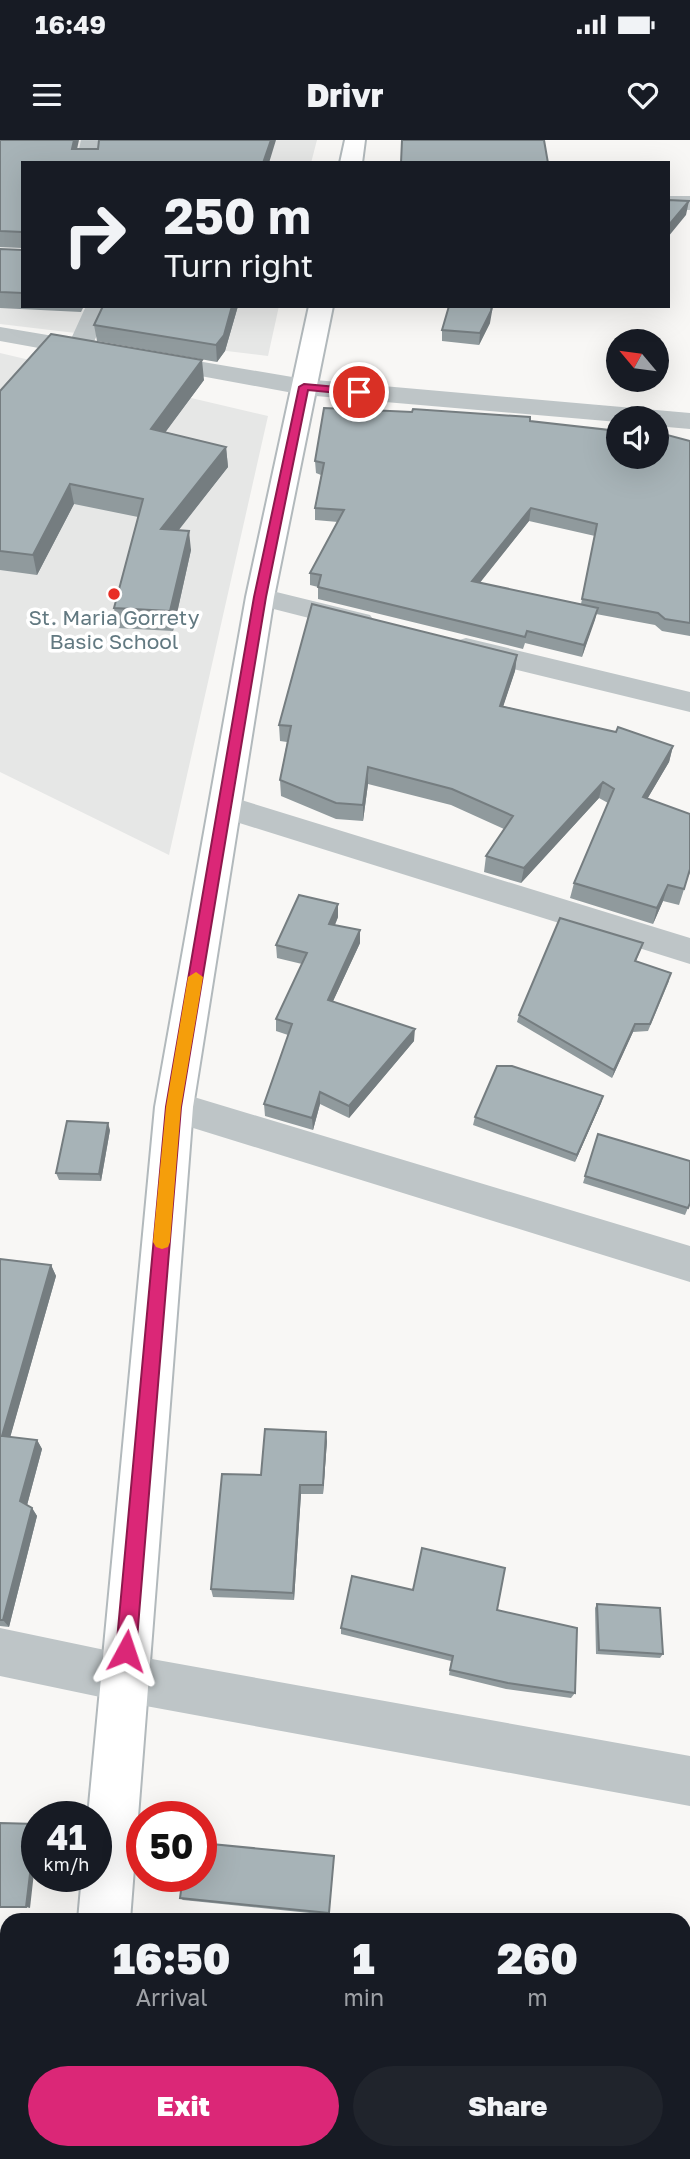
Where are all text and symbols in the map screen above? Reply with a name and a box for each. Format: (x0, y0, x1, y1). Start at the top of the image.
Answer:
text: 16:49 (35, 9, 106, 40)
icon: menu (28, 76, 66, 114)
text: Drivr (306, 76, 384, 114)
icon: heart (624, 76, 662, 114)
text: 250 m (164, 186, 311, 245)
icon: right (49, 189, 140, 280)
text: Turn right (164, 246, 313, 284)
north arrow (606, 329, 668, 392)
map controls (606, 329, 669, 469)
pin (329, 362, 389, 422)
icon: arrive (340, 373, 378, 411)
button: sound (606, 406, 669, 469)
marker: St. Maria Gorrety Basic School (106, 586, 122, 602)
place label: St. Maria Gorrety Basic School (29, 604, 200, 654)
position arrow (89, 1614, 163, 1688)
speed limit sign: 50 (126, 1801, 217, 1892)
text: 41 (47, 1816, 86, 1858)
text: km/h (44, 1853, 89, 1875)
text: 16:50 (113, 1933, 230, 1983)
text: 1 (353, 1933, 375, 1983)
text: 260 (497, 1933, 578, 1983)
text: Arrival (136, 1983, 208, 2011)
text: min (343, 1983, 384, 2011)
text: m (527, 1983, 548, 2011)
button: Exit (28, 2066, 339, 2146)
button: Share (353, 2066, 663, 2146)

